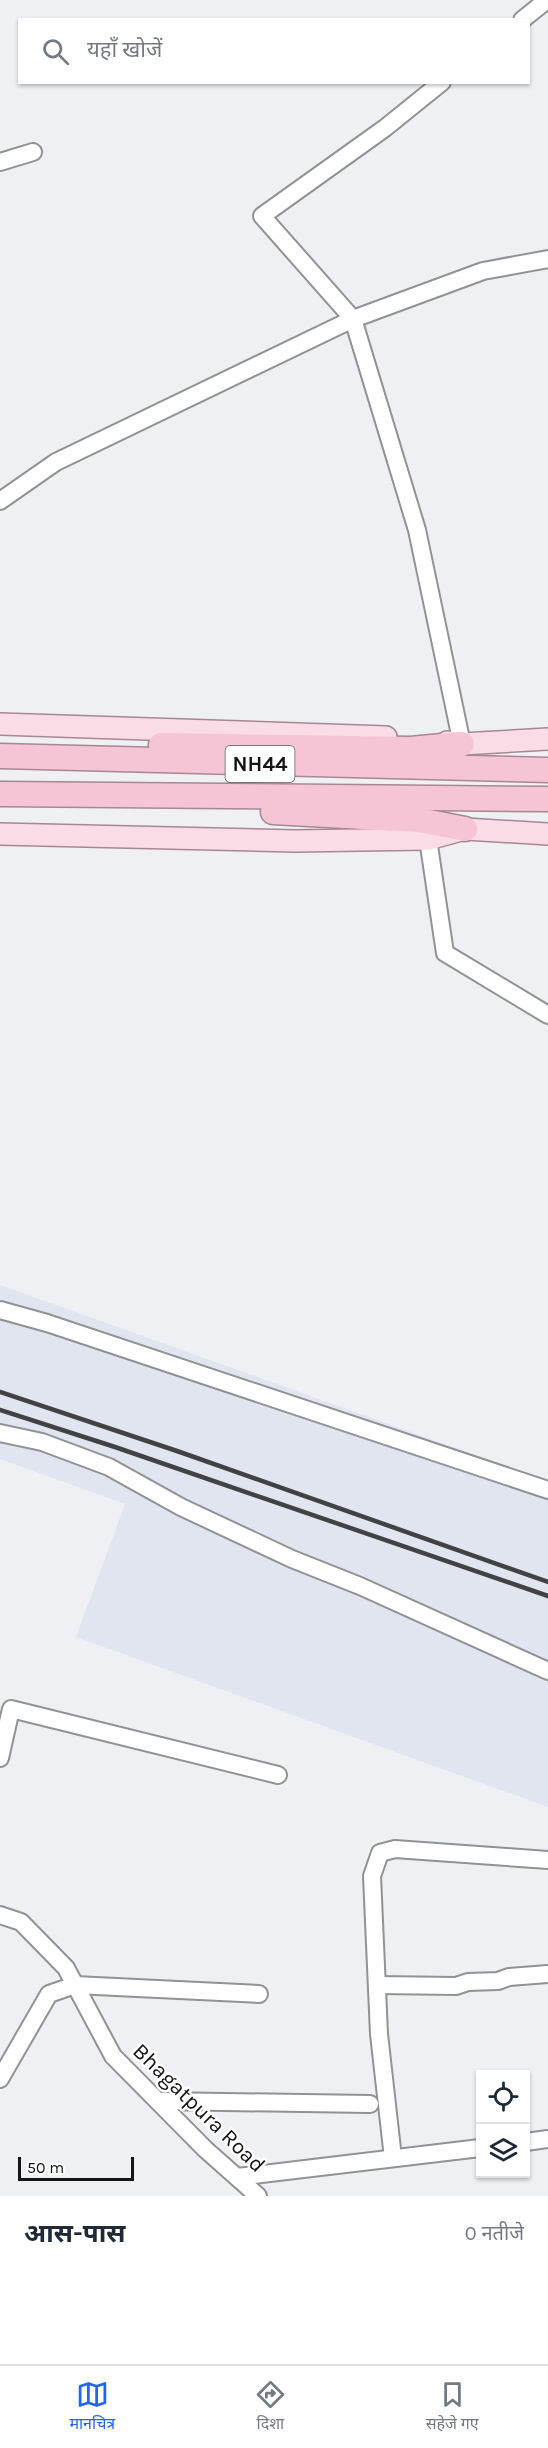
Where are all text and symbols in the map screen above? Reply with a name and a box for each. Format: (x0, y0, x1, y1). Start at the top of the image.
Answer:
search box (18, 18, 530, 84)
icon: search (39, 35, 72, 68)
text: यहाँ खोजें (87, 37, 162, 63)
road number: NH44 (226, 746, 294, 782)
street label: Bhagatpura Road (127, 2038, 271, 2178)
map controls (476, 2070, 530, 2178)
button: locate (476, 2070, 530, 2124)
button: layers (476, 2124, 530, 2178)
scale bar (18, 2154, 134, 2182)
text: 50 m (27, 2158, 64, 2177)
text: आस-पास (24, 2218, 126, 2249)
text: 0 नतीजे (465, 2222, 524, 2245)
tab: मानचित्र (69, 2378, 115, 2436)
tab: दिशा (254, 2378, 287, 2436)
tab: सहेजे गए (426, 2378, 479, 2436)

